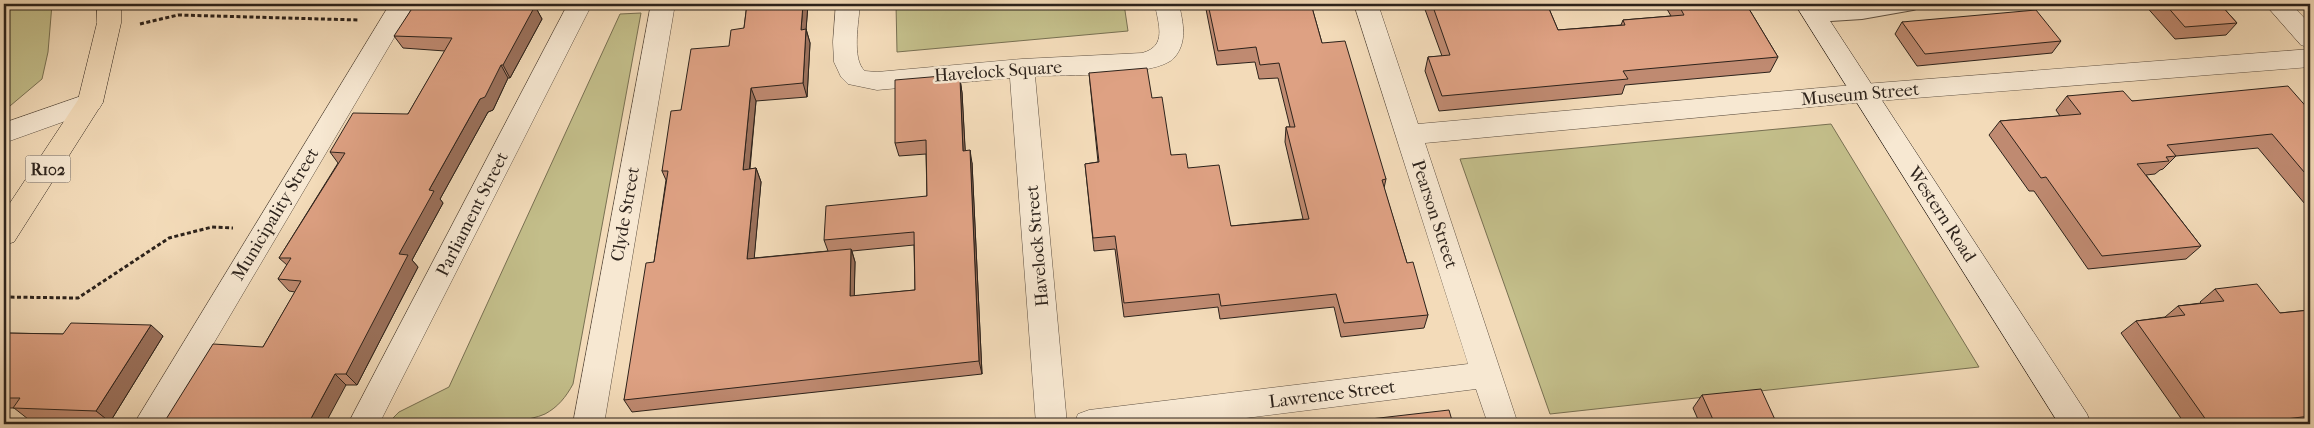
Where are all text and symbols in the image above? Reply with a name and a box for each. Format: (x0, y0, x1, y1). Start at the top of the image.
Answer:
street label: Havelock Square (933, 57, 1063, 86)
street label: Museum Street (1800, 79, 1921, 110)
street label: Municipality Street (228, 144, 324, 284)
street label: Parliament Street (432, 148, 513, 280)
road number: R102 (26, 156, 70, 182)
street label: Pearson Street (1407, 157, 1462, 272)
street label: Western Road (1902, 162, 1980, 266)
street label: Clyde Street (607, 165, 644, 263)
street label: Havelock Street (1022, 184, 1053, 308)
street label: Lawrence Street (1268, 376, 1397, 413)

